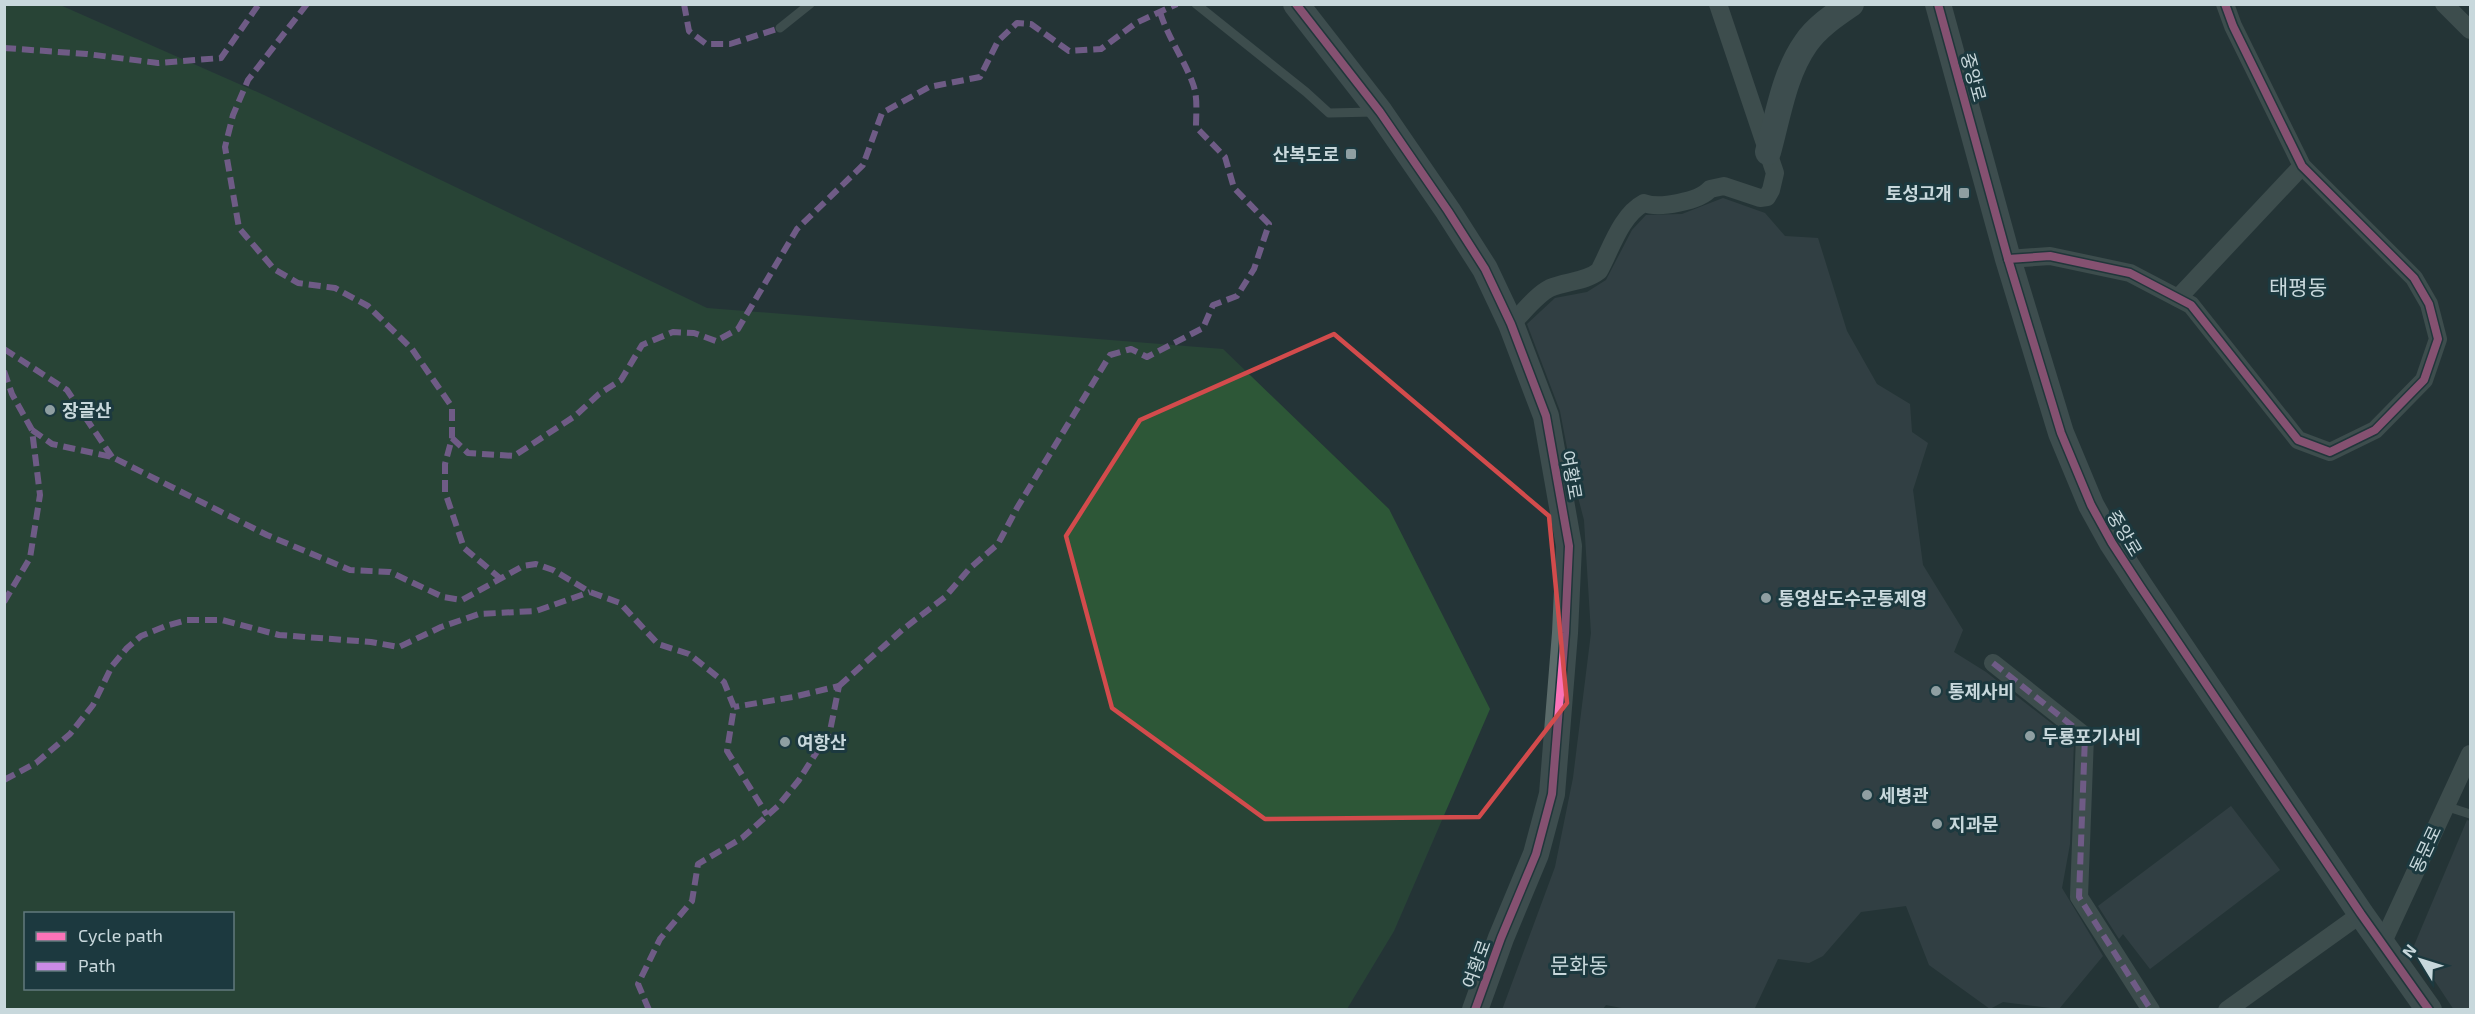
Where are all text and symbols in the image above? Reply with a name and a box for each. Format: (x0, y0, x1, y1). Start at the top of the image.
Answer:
street label: 중앙로 (1957, 50, 1991, 104)
place label: 산복도로 (1273, 143, 1339, 165)
marker: 산복도로 (1344, 147, 1358, 161)
place label: 토성고개 (1886, 182, 1952, 204)
marker: 토성고개 (1957, 186, 1971, 200)
district label: 태평동 (2269, 274, 2327, 299)
place label: 장골산 (62, 399, 112, 421)
marker: 장골산 (43, 403, 57, 417)
street label: 여황로 (1557, 449, 1587, 501)
street label: 중앙로 (2103, 506, 2147, 560)
place label: 통영삼도수군통제영 (1778, 587, 1927, 609)
marker: 통영삼도수군통제영 (1759, 591, 1773, 605)
place label: 통제사비 (1948, 680, 2014, 702)
marker: 통제사비 (1929, 684, 1943, 698)
place label: 두룡포기사비 (2042, 725, 2141, 747)
marker: 두룡포기사비 (2023, 729, 2037, 743)
place label: 여항산 (797, 731, 847, 753)
marker: 여항산 (778, 735, 792, 749)
place label: 세병관 (1879, 784, 1929, 806)
marker: 세병관 (1860, 788, 1874, 802)
place label: 지과문 (1949, 813, 1999, 835)
marker: 지과문 (1930, 817, 1944, 831)
street label: 동문로 (2405, 822, 2445, 876)
legend (24, 912, 234, 990)
text: Cycle path (78, 924, 163, 946)
north arrow (2391, 930, 2451, 990)
street label: 여황로 (1457, 937, 1495, 991)
text: N (2398, 940, 2420, 961)
district label: 문화동 (1550, 952, 1608, 977)
text: Path (78, 954, 116, 976)

